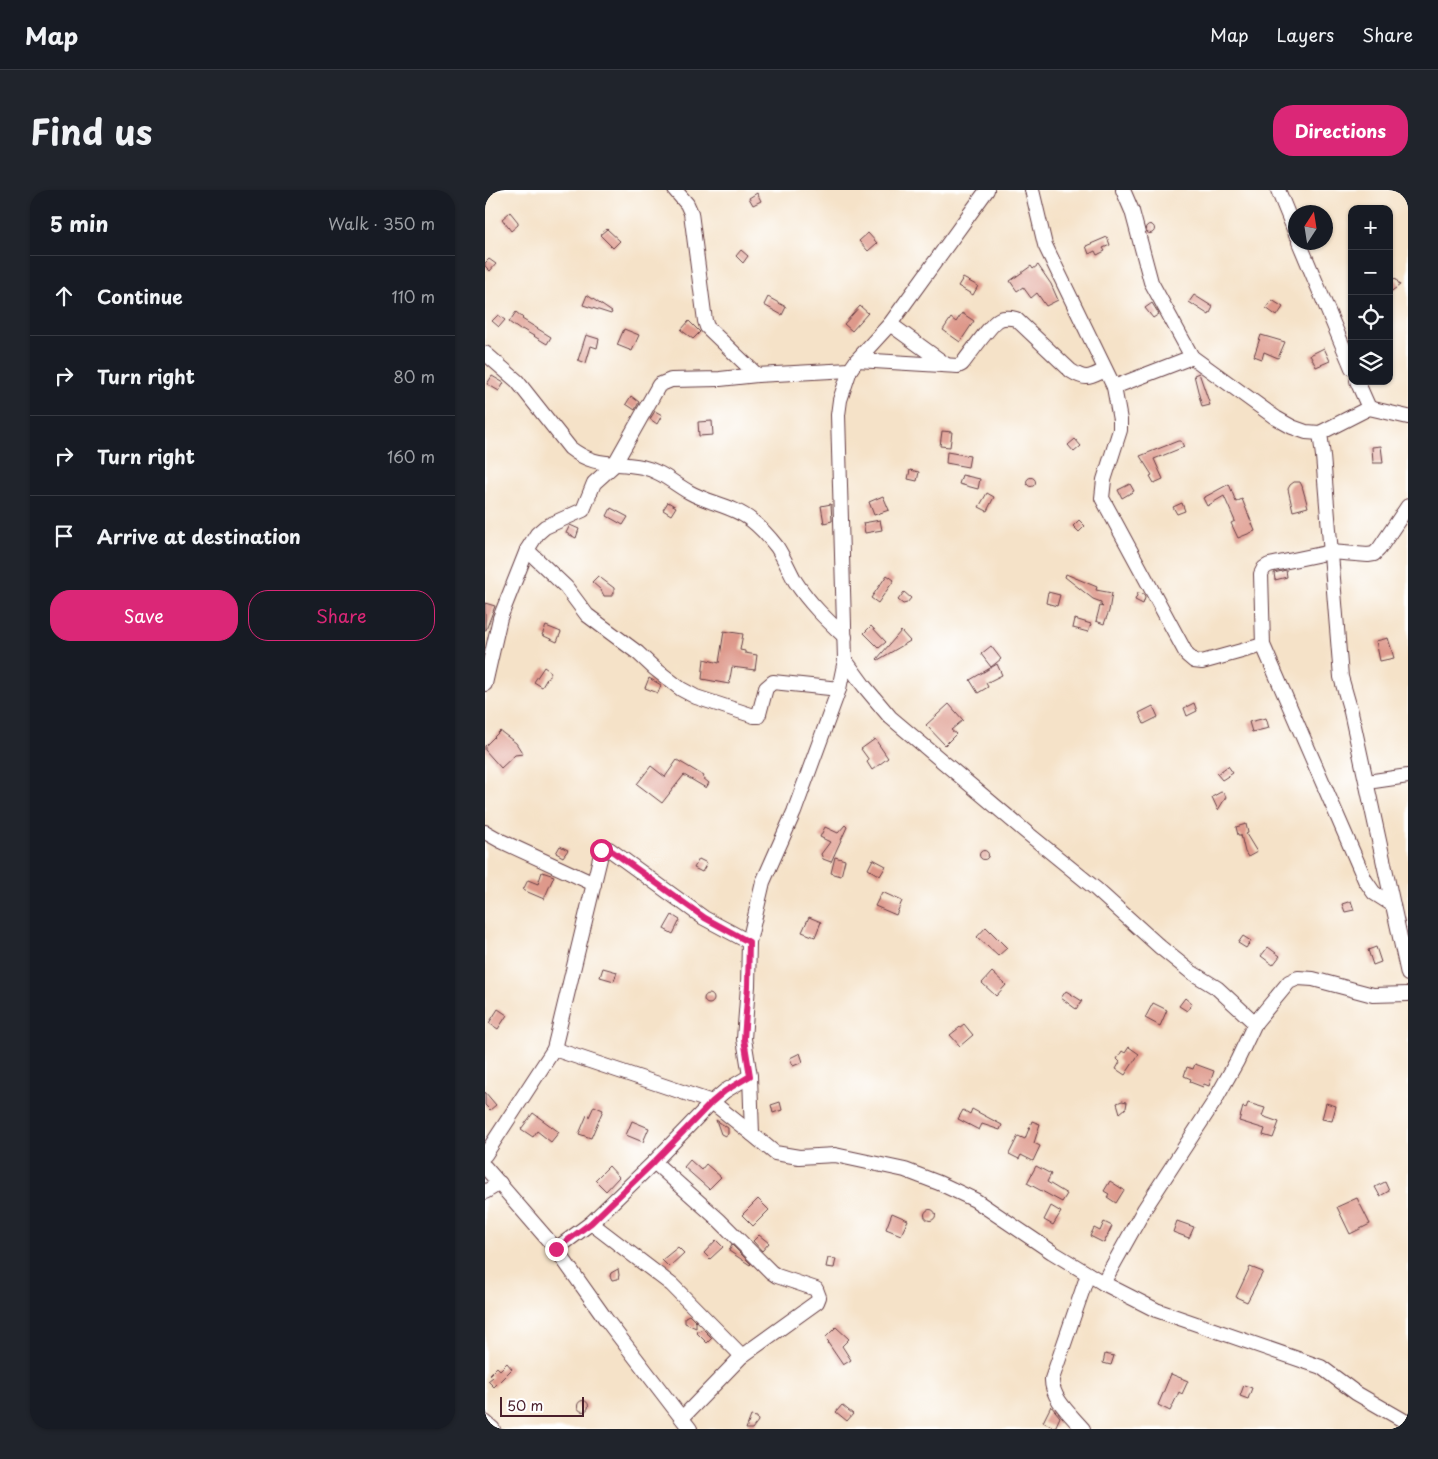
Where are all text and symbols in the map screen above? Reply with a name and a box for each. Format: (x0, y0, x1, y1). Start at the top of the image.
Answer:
text: Map (25, 17, 78, 53)
text: Map (1210, 21, 1249, 48)
text: Layers (1277, 21, 1334, 48)
text: Share (1362, 21, 1413, 48)
text: Find us (30, 104, 152, 157)
button: Directions (1273, 105, 1408, 156)
north arrow (1288, 205, 1333, 250)
map controls (1348, 205, 1393, 385)
button: + (1348, 205, 1393, 250)
text: 5 min (50, 207, 108, 239)
text: Walk · 350 m (328, 211, 435, 235)
button: − (1348, 250, 1393, 295)
icon: ahead (50, 282, 78, 310)
text: Continue (97, 282, 183, 310)
text: 110 m (392, 284, 435, 308)
button: locate (1348, 295, 1393, 340)
button: layers (1348, 340, 1393, 385)
icon: right (50, 362, 78, 390)
text: Turn right (97, 362, 195, 390)
text: 80 m (393, 364, 435, 388)
icon: right (50, 442, 78, 470)
text: Turn right (97, 442, 195, 470)
text: 160 m (387, 444, 435, 468)
icon: arrive (50, 522, 78, 550)
text: Arrive at destination (97, 522, 301, 550)
button: Save (50, 590, 238, 641)
button: Share (248, 590, 435, 641)
route start (590, 839, 613, 862)
route end (545, 1238, 568, 1261)
scale bar (500, 1394, 584, 1417)
text: 50 m (507, 1395, 543, 1416)

